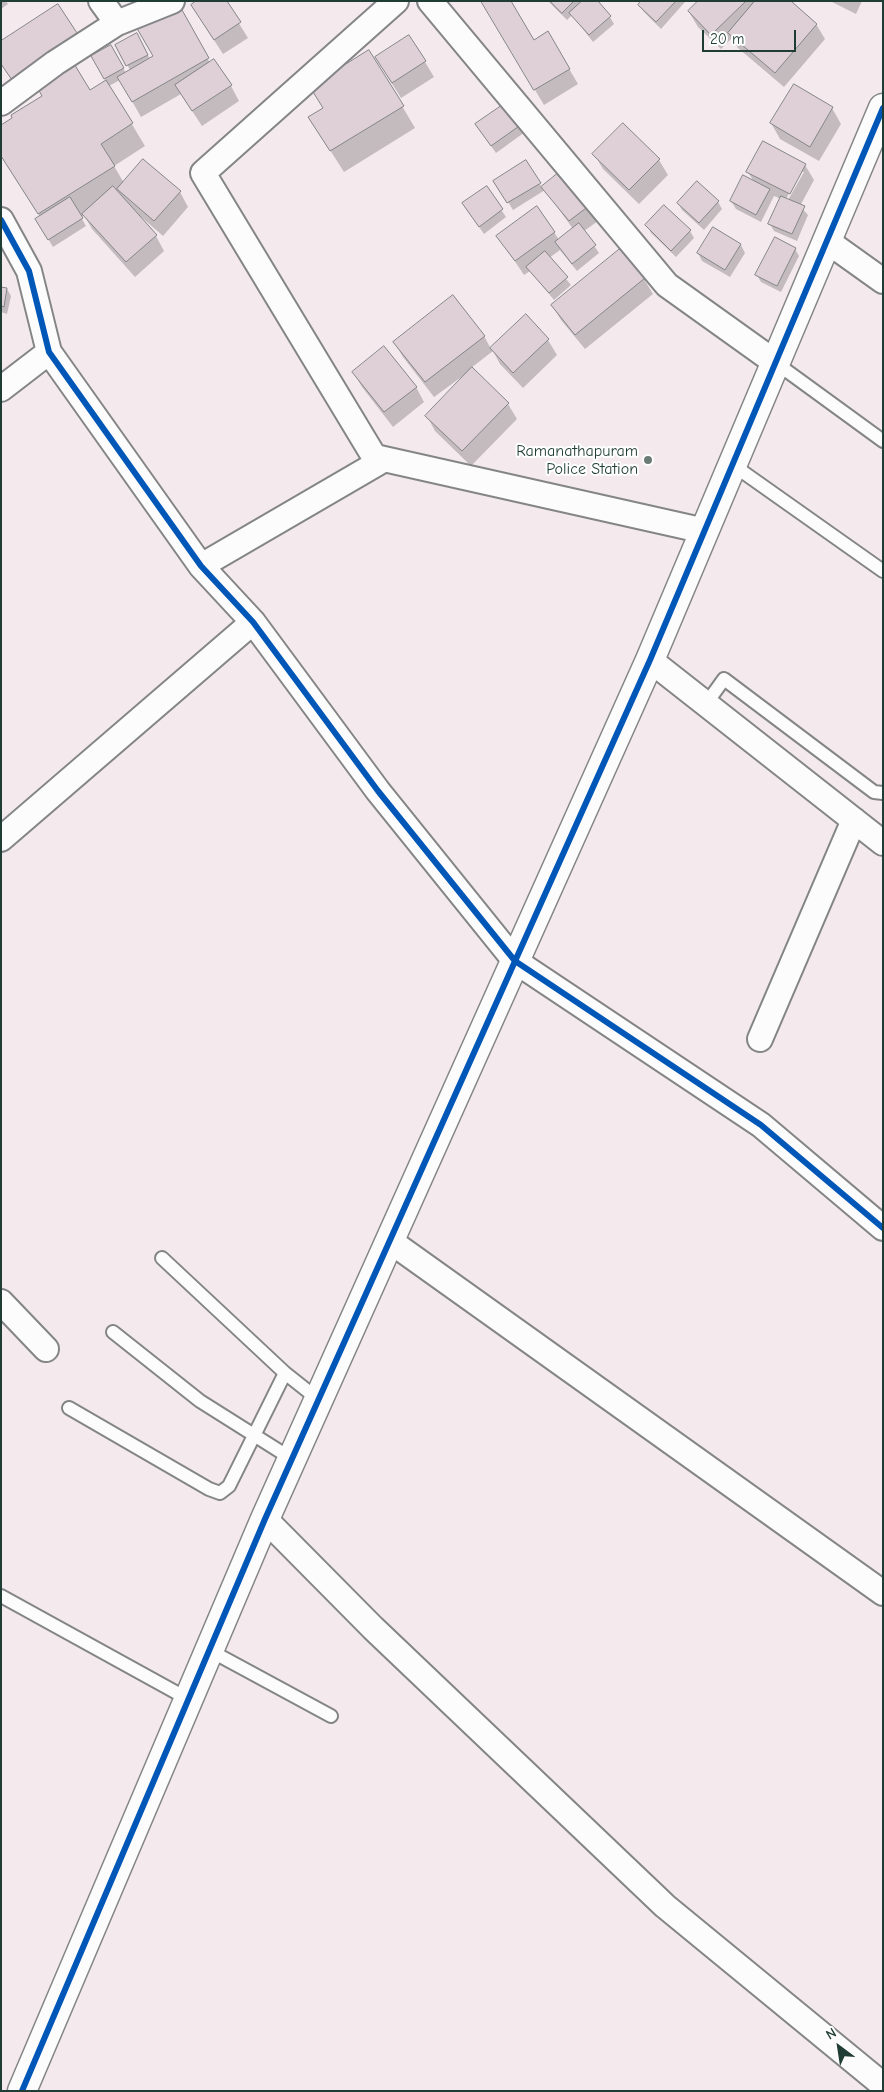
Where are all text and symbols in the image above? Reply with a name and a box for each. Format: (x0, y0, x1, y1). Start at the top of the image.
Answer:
scale bar (704, 20, 798, 52)
text: 20 m (710, 30, 744, 48)
place label: Ramanathapuram Police Station (516, 441, 638, 479)
marker: Ramanathapuram Police Station (642, 454, 654, 466)
north arrow (814, 2022, 864, 2072)
text: N (823, 2024, 839, 2043)

